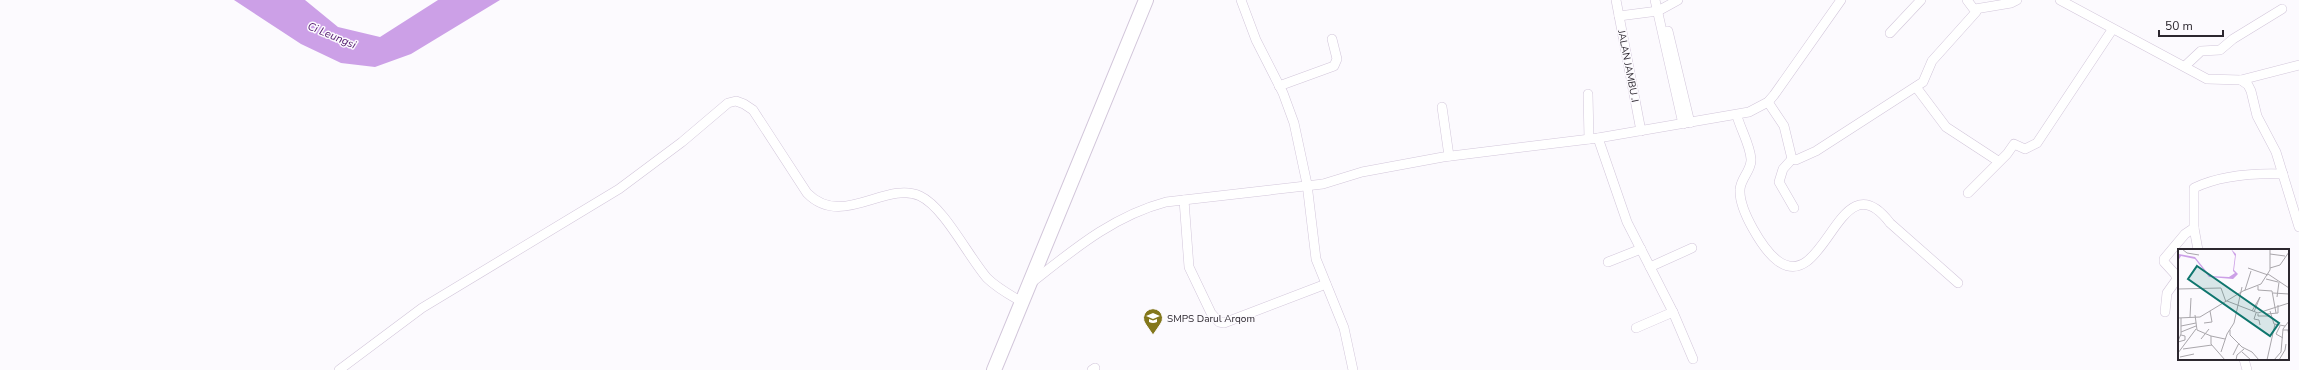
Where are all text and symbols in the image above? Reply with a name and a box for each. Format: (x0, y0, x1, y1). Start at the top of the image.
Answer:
scale bar (2159, 12, 2223, 38)
text: 50 m (2165, 18, 2193, 34)
water label: Ci Leungsi (305, 19, 359, 53)
street label: JALAN JAMBU .I (1614, 28, 1642, 104)
inset map (2178, 249, 2289, 360)
school or university icon: SMPS Darul Arqom (1142, 307, 1164, 335)
place label: SMPS Darul Arqom (1167, 312, 1255, 326)

